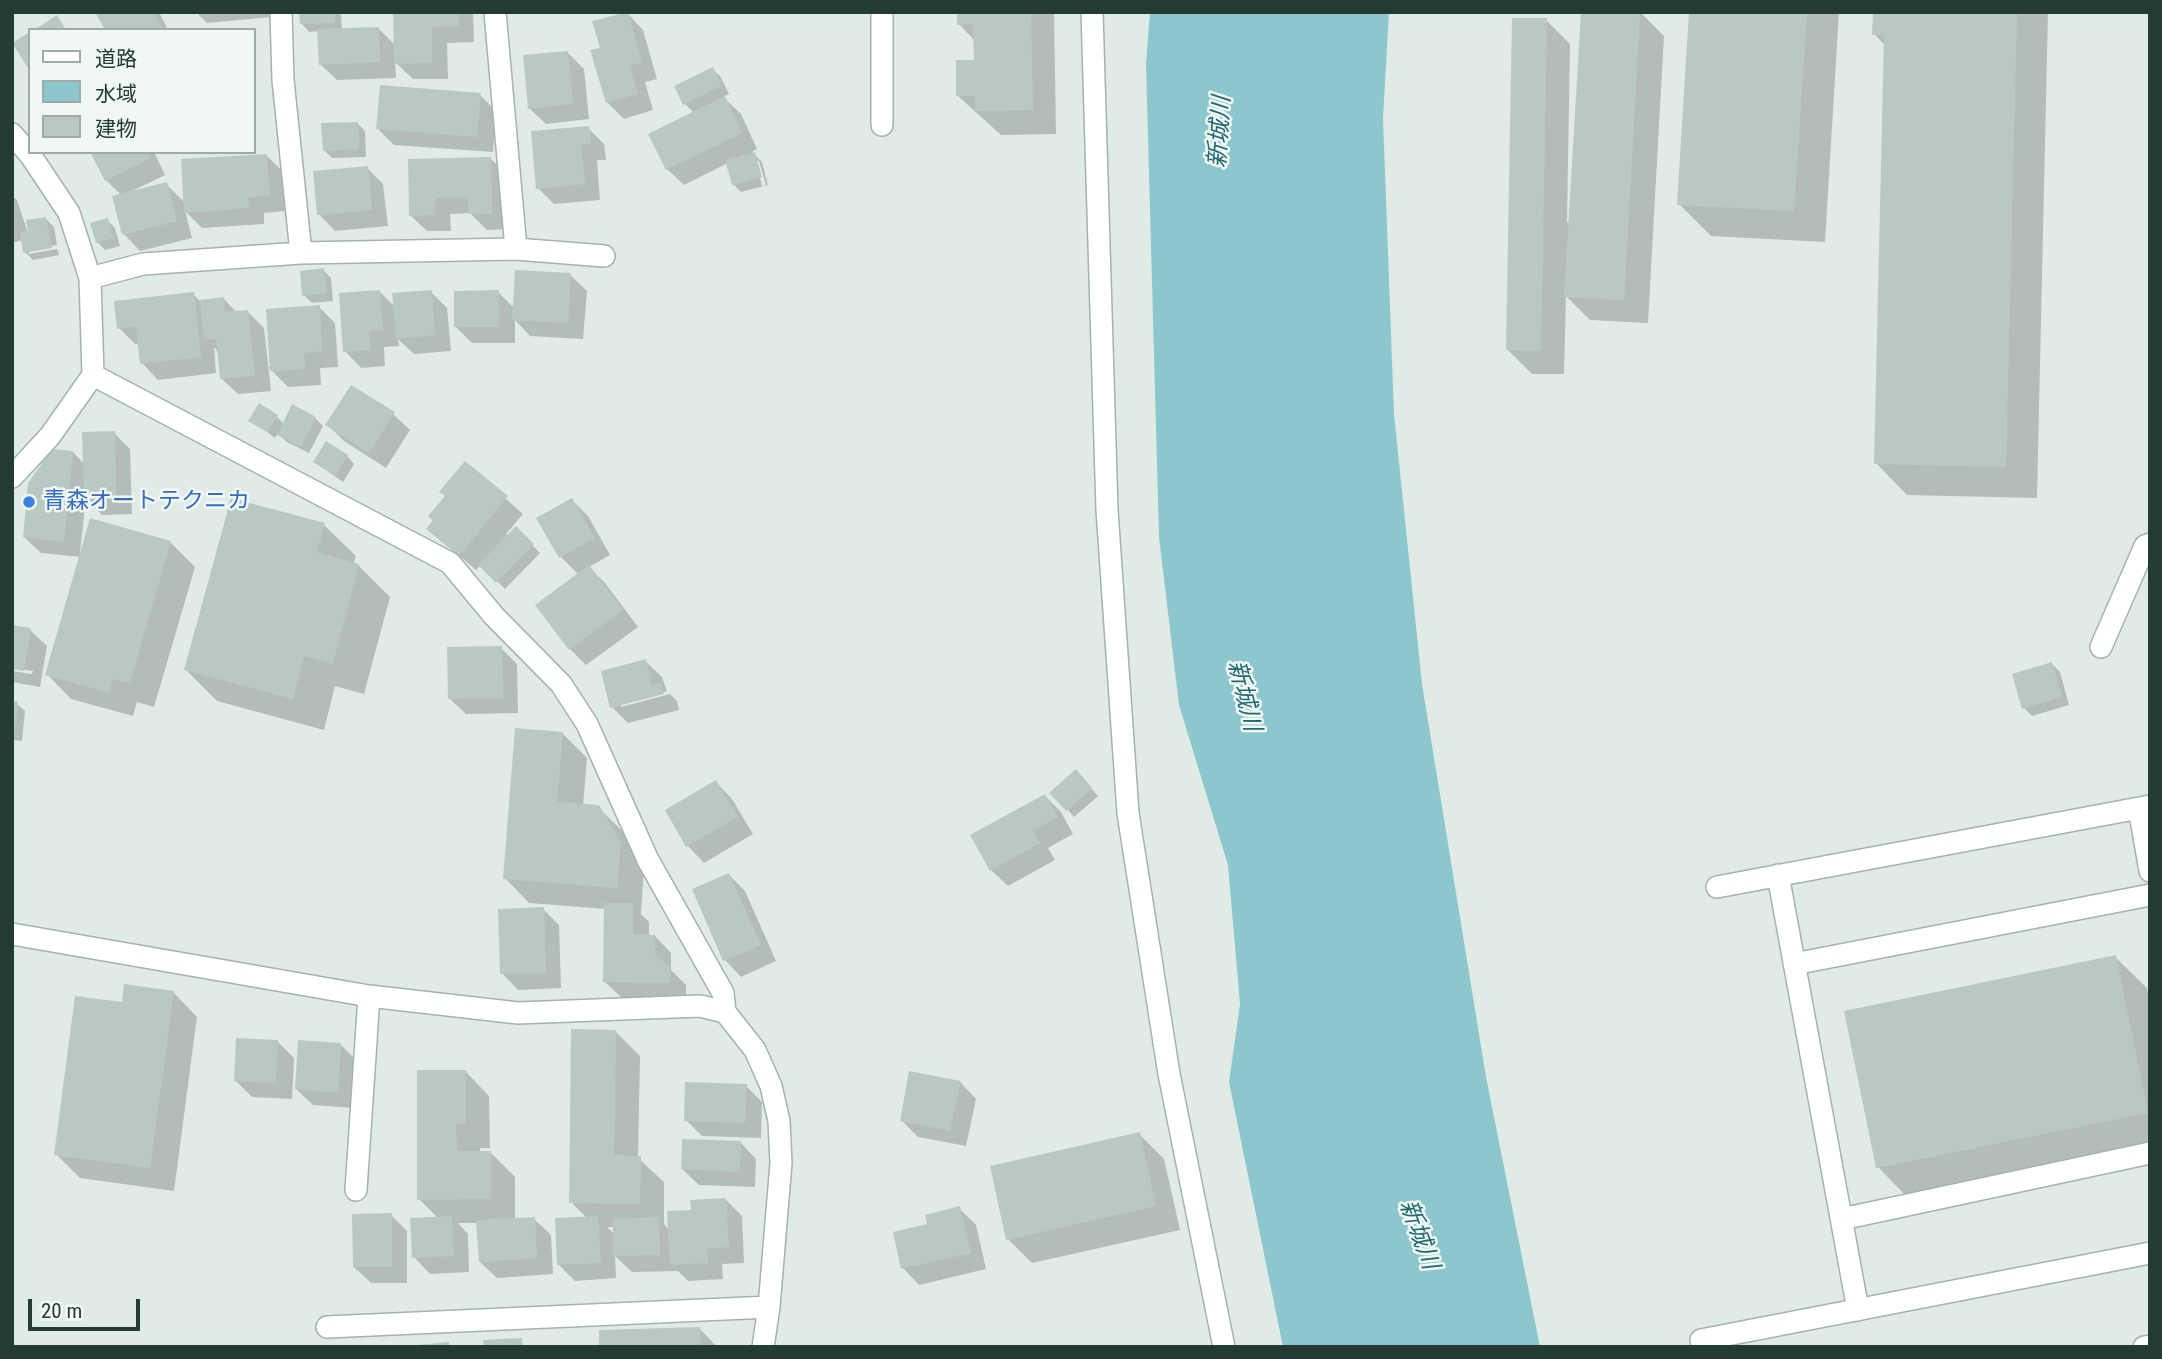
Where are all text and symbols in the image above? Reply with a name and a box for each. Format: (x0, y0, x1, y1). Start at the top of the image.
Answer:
legend (28, 28, 256, 154)
text: 道路 (95, 47, 137, 71)
text: 水域 (95, 82, 137, 106)
water label: 新城川 (1204, 95, 1238, 169)
text: 建物 (95, 117, 137, 141)
place label: 青森オートテクニカ (43, 488, 250, 516)
marker: 青森オートテクニカ (21, 494, 37, 510)
water label: 新城川 (1220, 658, 1266, 734)
water label: 新城川 (1392, 1196, 1444, 1274)
scale bar (32, 1286, 144, 1330)
text: 20 m (41, 1299, 82, 1323)

